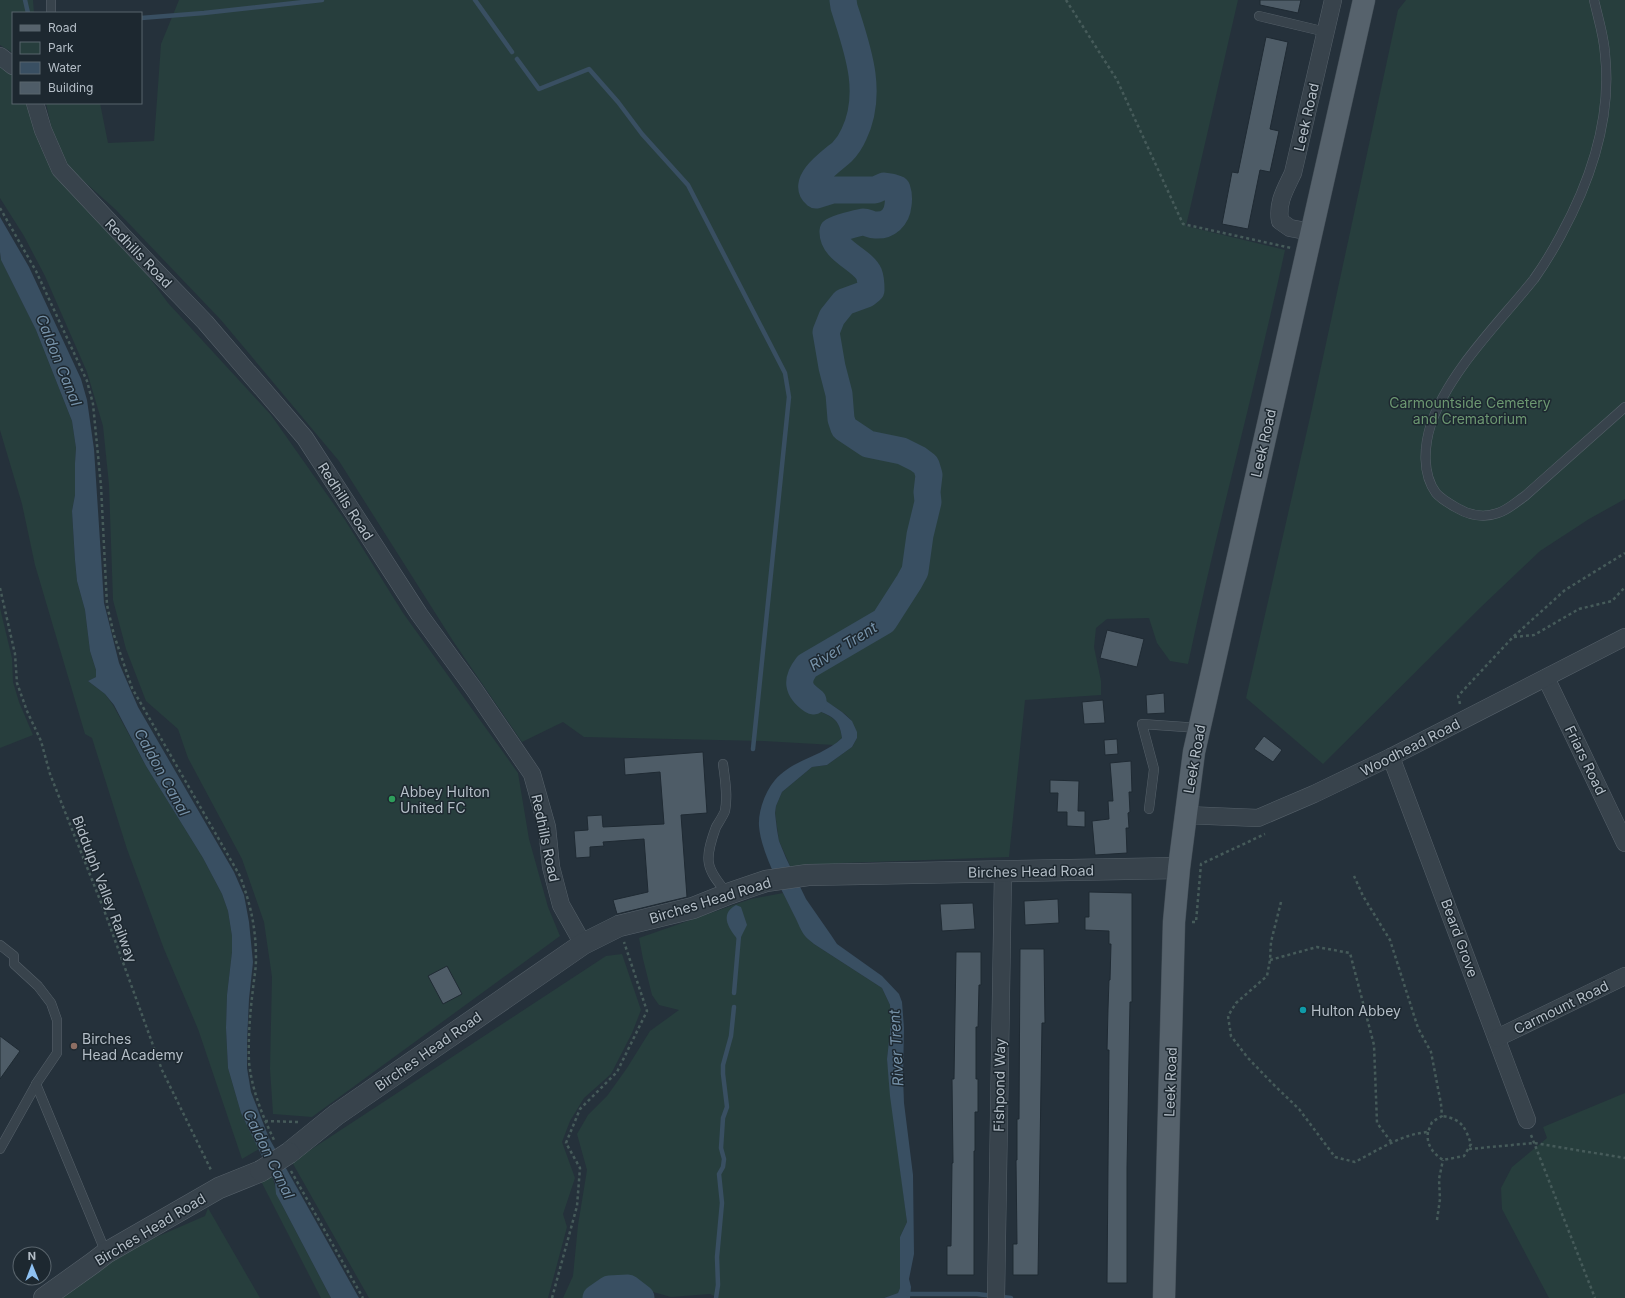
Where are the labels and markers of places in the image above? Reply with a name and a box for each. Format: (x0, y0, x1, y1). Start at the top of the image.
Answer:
place label: Abbey Hulton United FC (400, 783, 490, 816)
marker: Abbey Hulton United FC (387, 794, 397, 804)
place label: Hulton Abbey (1311, 1002, 1401, 1019)
marker: Hulton Abbey (1298, 1005, 1308, 1015)
place label: Birches Head Academy (82, 1030, 184, 1063)
marker: Birches Head Academy (69, 1041, 79, 1051)

